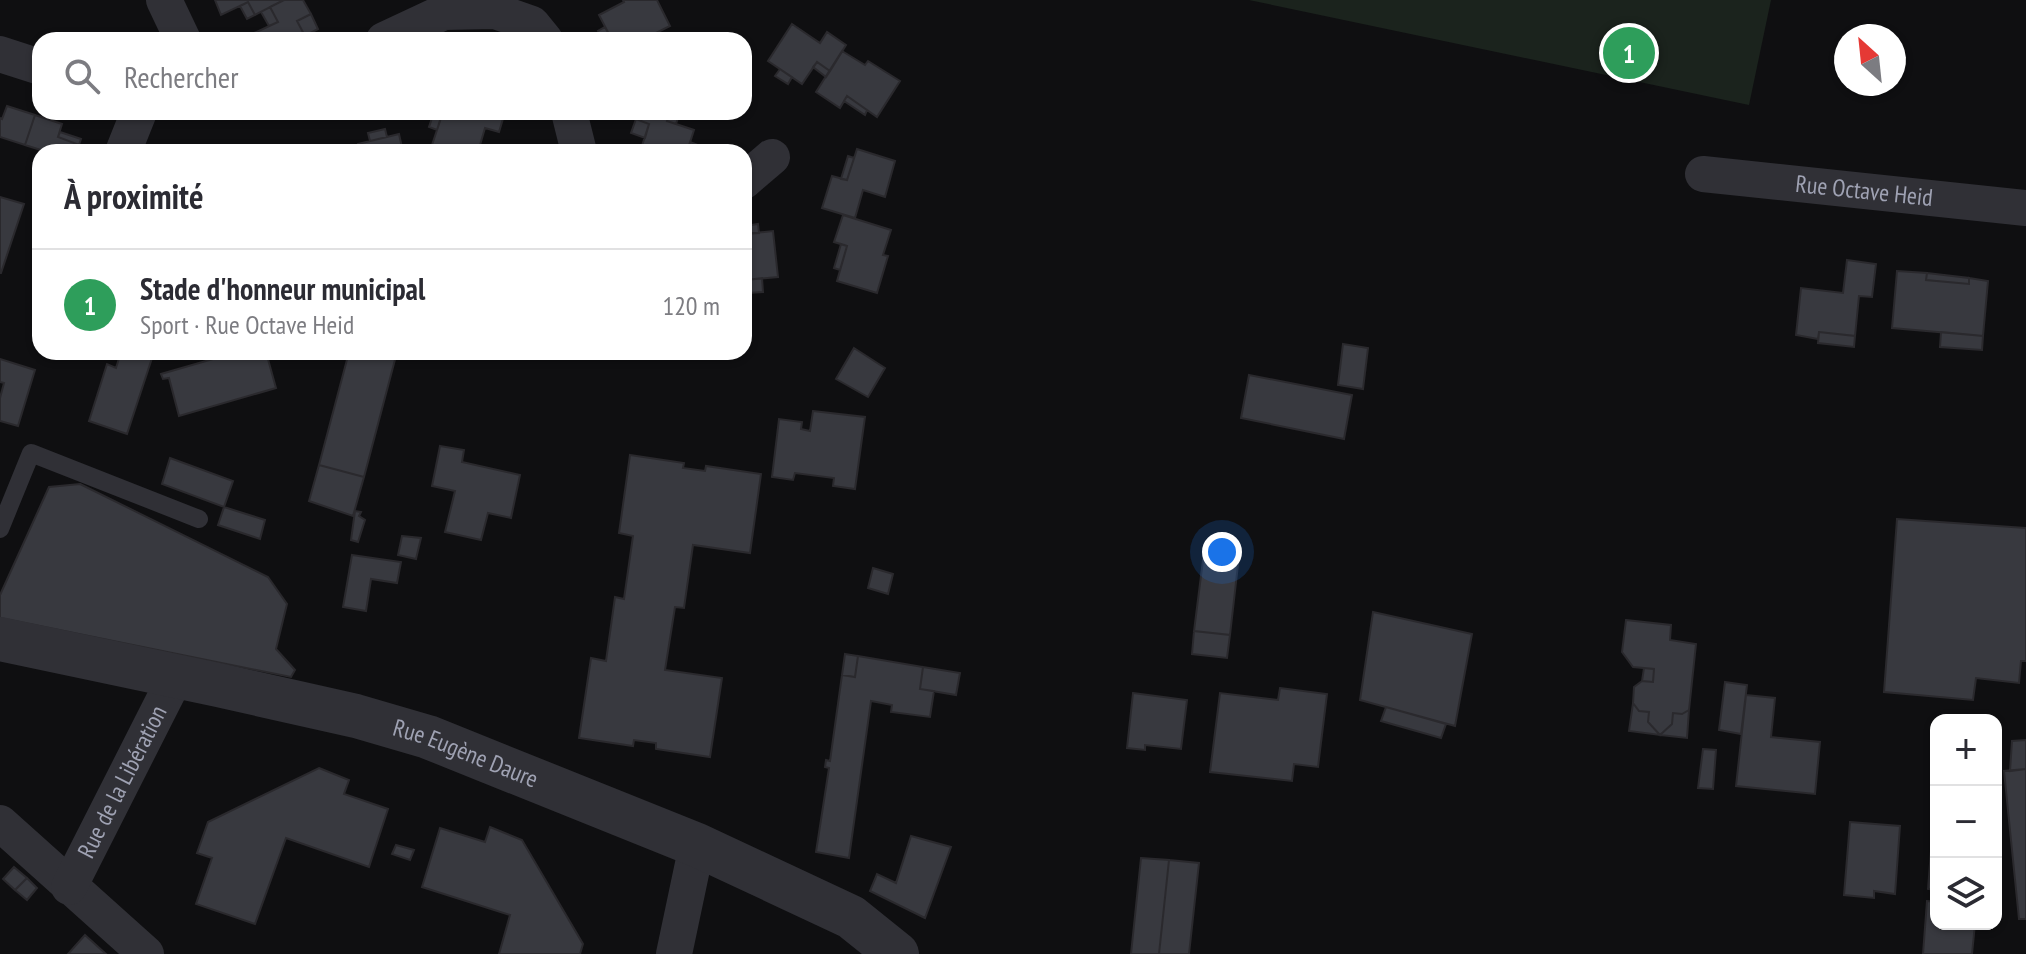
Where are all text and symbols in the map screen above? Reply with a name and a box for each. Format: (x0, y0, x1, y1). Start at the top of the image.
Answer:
pin: 1 (1603, 23, 1655, 83)
north arrow (1834, 24, 1906, 96)
search box (32, 32, 752, 120)
icon: search (60, 54, 104, 98)
text: Rechercher (124, 57, 238, 96)
street label: Rue Octave Heid (1794, 168, 1934, 213)
text: À proximité (64, 174, 204, 218)
text: Stade d'honneur municipal (140, 269, 425, 308)
text: 1 (84, 289, 96, 322)
text: 120 m (662, 289, 720, 322)
text: Sport · Rue Octave Heid (140, 308, 354, 341)
your location (1202, 532, 1242, 572)
street label: Rue de la Libération (70, 700, 174, 863)
street label: Rue Eugène Daure (390, 712, 543, 795)
map controls (1930, 714, 2002, 930)
button: + (1930, 714, 2002, 786)
button: − (1930, 786, 2002, 858)
button: layers (1930, 858, 2002, 930)

